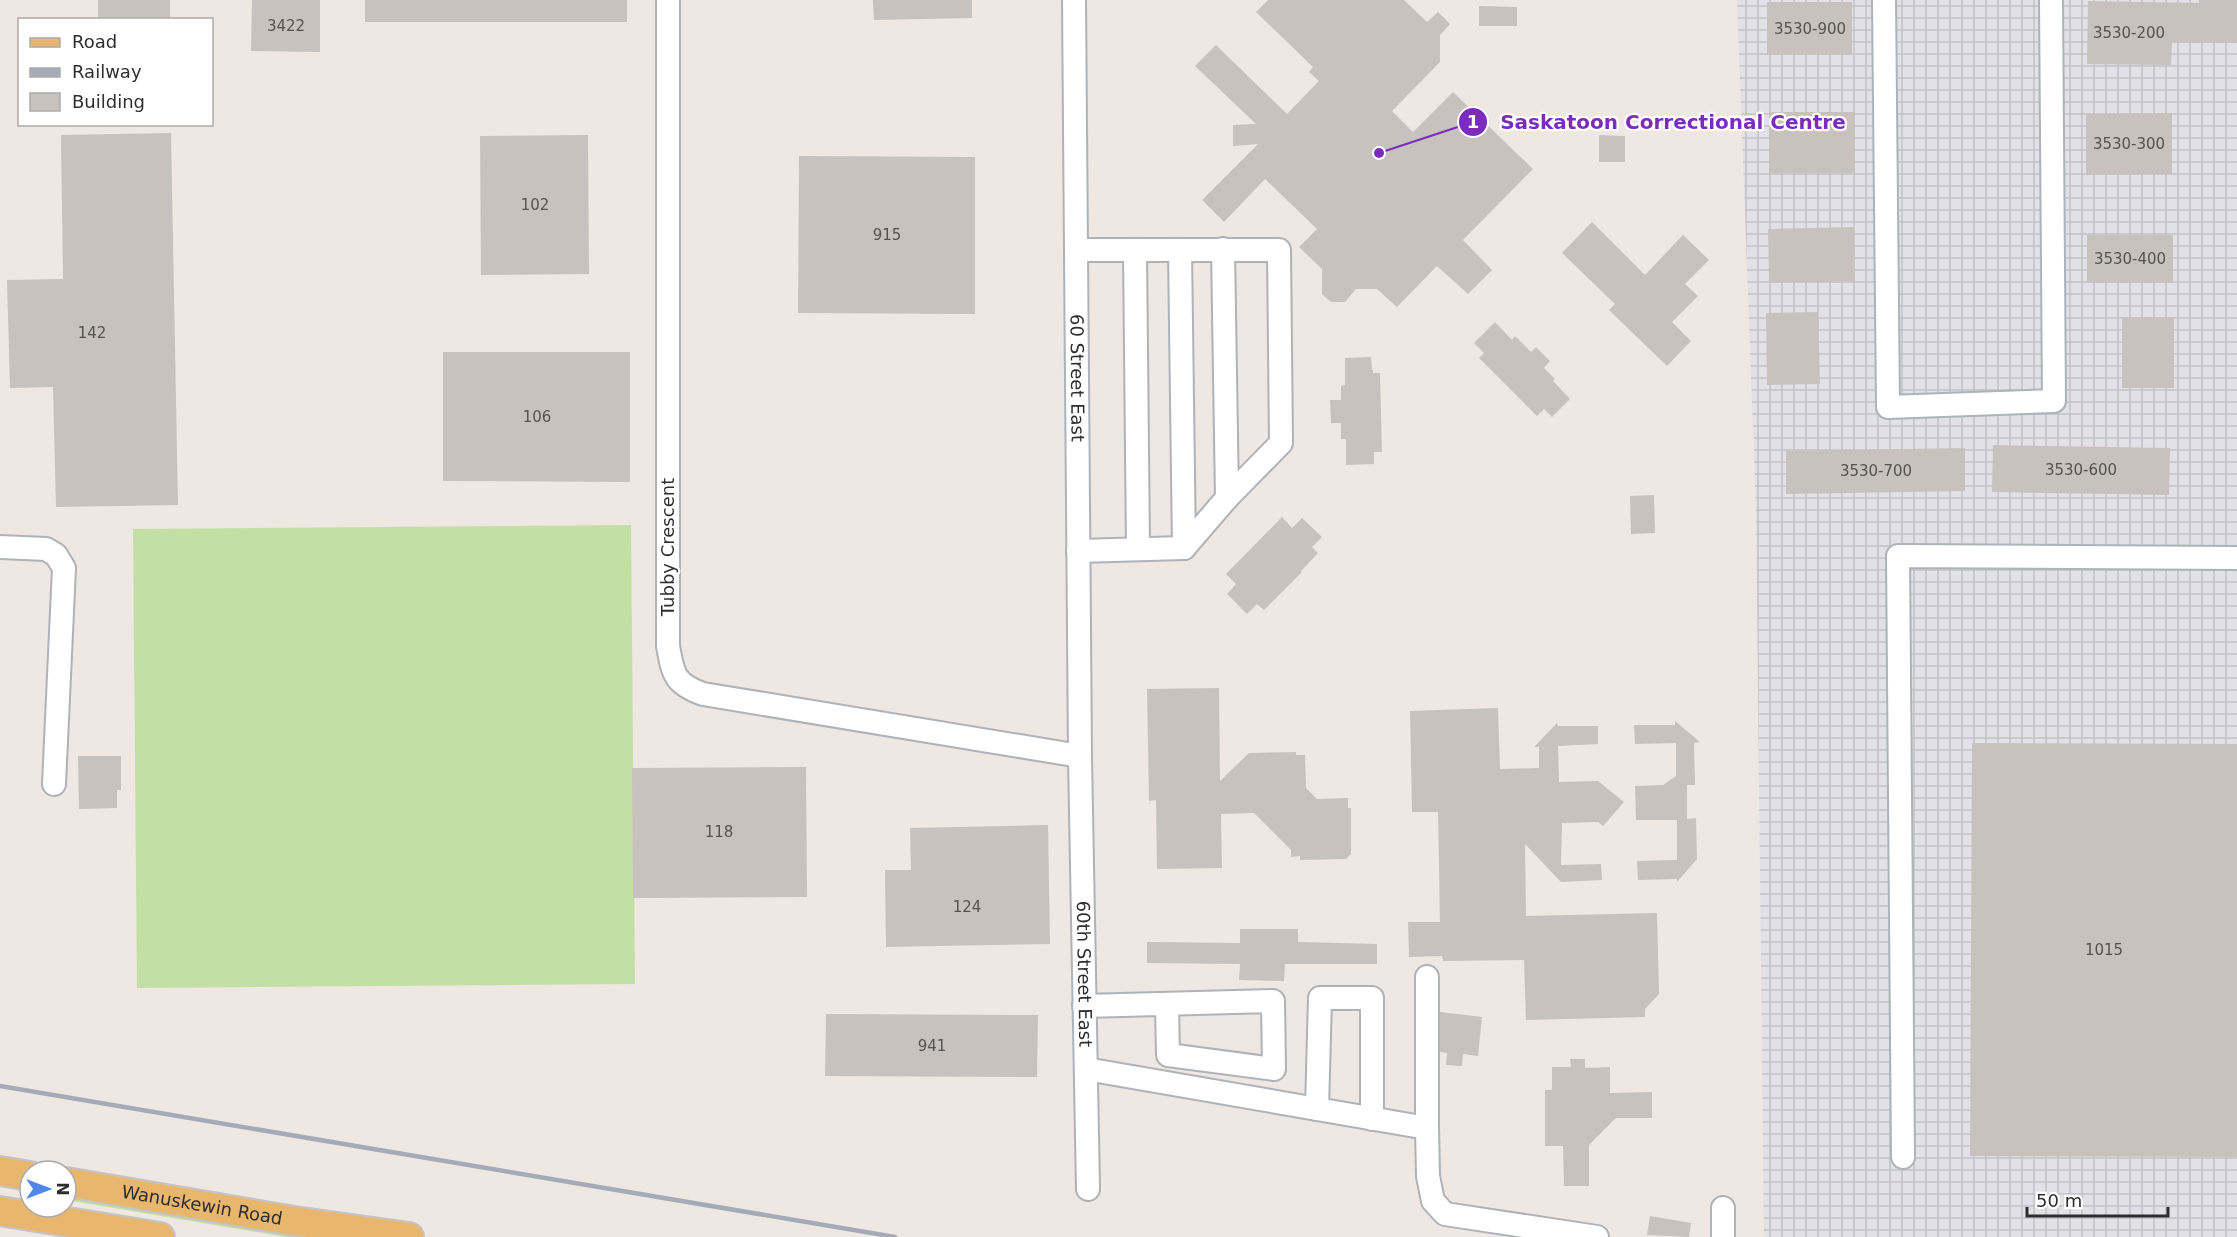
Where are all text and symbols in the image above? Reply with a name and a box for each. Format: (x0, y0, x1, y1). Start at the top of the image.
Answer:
house number: 3422 (267, 17, 305, 35)
legend (18, 18, 213, 126)
house number: 3530-900 (1774, 20, 1846, 38)
house number: 3530-200 (2093, 24, 2165, 42)
text: Road (72, 31, 117, 52)
text: Railway (72, 61, 142, 82)
text: Building (72, 91, 145, 112)
callout: Saskatoon Correctional Centre (1458, 103, 1858, 141)
text: Saskatoon Correctional Centre (1500, 110, 1846, 134)
text: 1 (1467, 111, 1479, 132)
house number: 3530-300 (2093, 135, 2165, 153)
house number: 102 (521, 196, 549, 214)
house number: 915 (873, 226, 901, 244)
house number: 3530-400 (2094, 250, 2166, 268)
street label: 60 Street East (1066, 314, 1089, 442)
house number: 142 (78, 324, 106, 342)
house number: 106 (523, 408, 551, 426)
house number: 3530-600 (2045, 461, 2117, 479)
house number: 3530-700 (1840, 462, 1912, 480)
street label: Tubby Crescent (657, 478, 678, 617)
house number: 118 (705, 823, 733, 841)
house number: 124 (953, 898, 981, 916)
street label: 60th Street East (1073, 901, 1096, 1047)
house number: 1015 (2085, 941, 2123, 959)
house number: 941 (918, 1037, 946, 1055)
north arrow (18, 1159, 78, 1219)
scale bar (2027, 1180, 2168, 1218)
street label: Wanuskewin Road (120, 1181, 284, 1229)
text: N (53, 1182, 72, 1196)
text: 50 m (2036, 1190, 2082, 1211)

